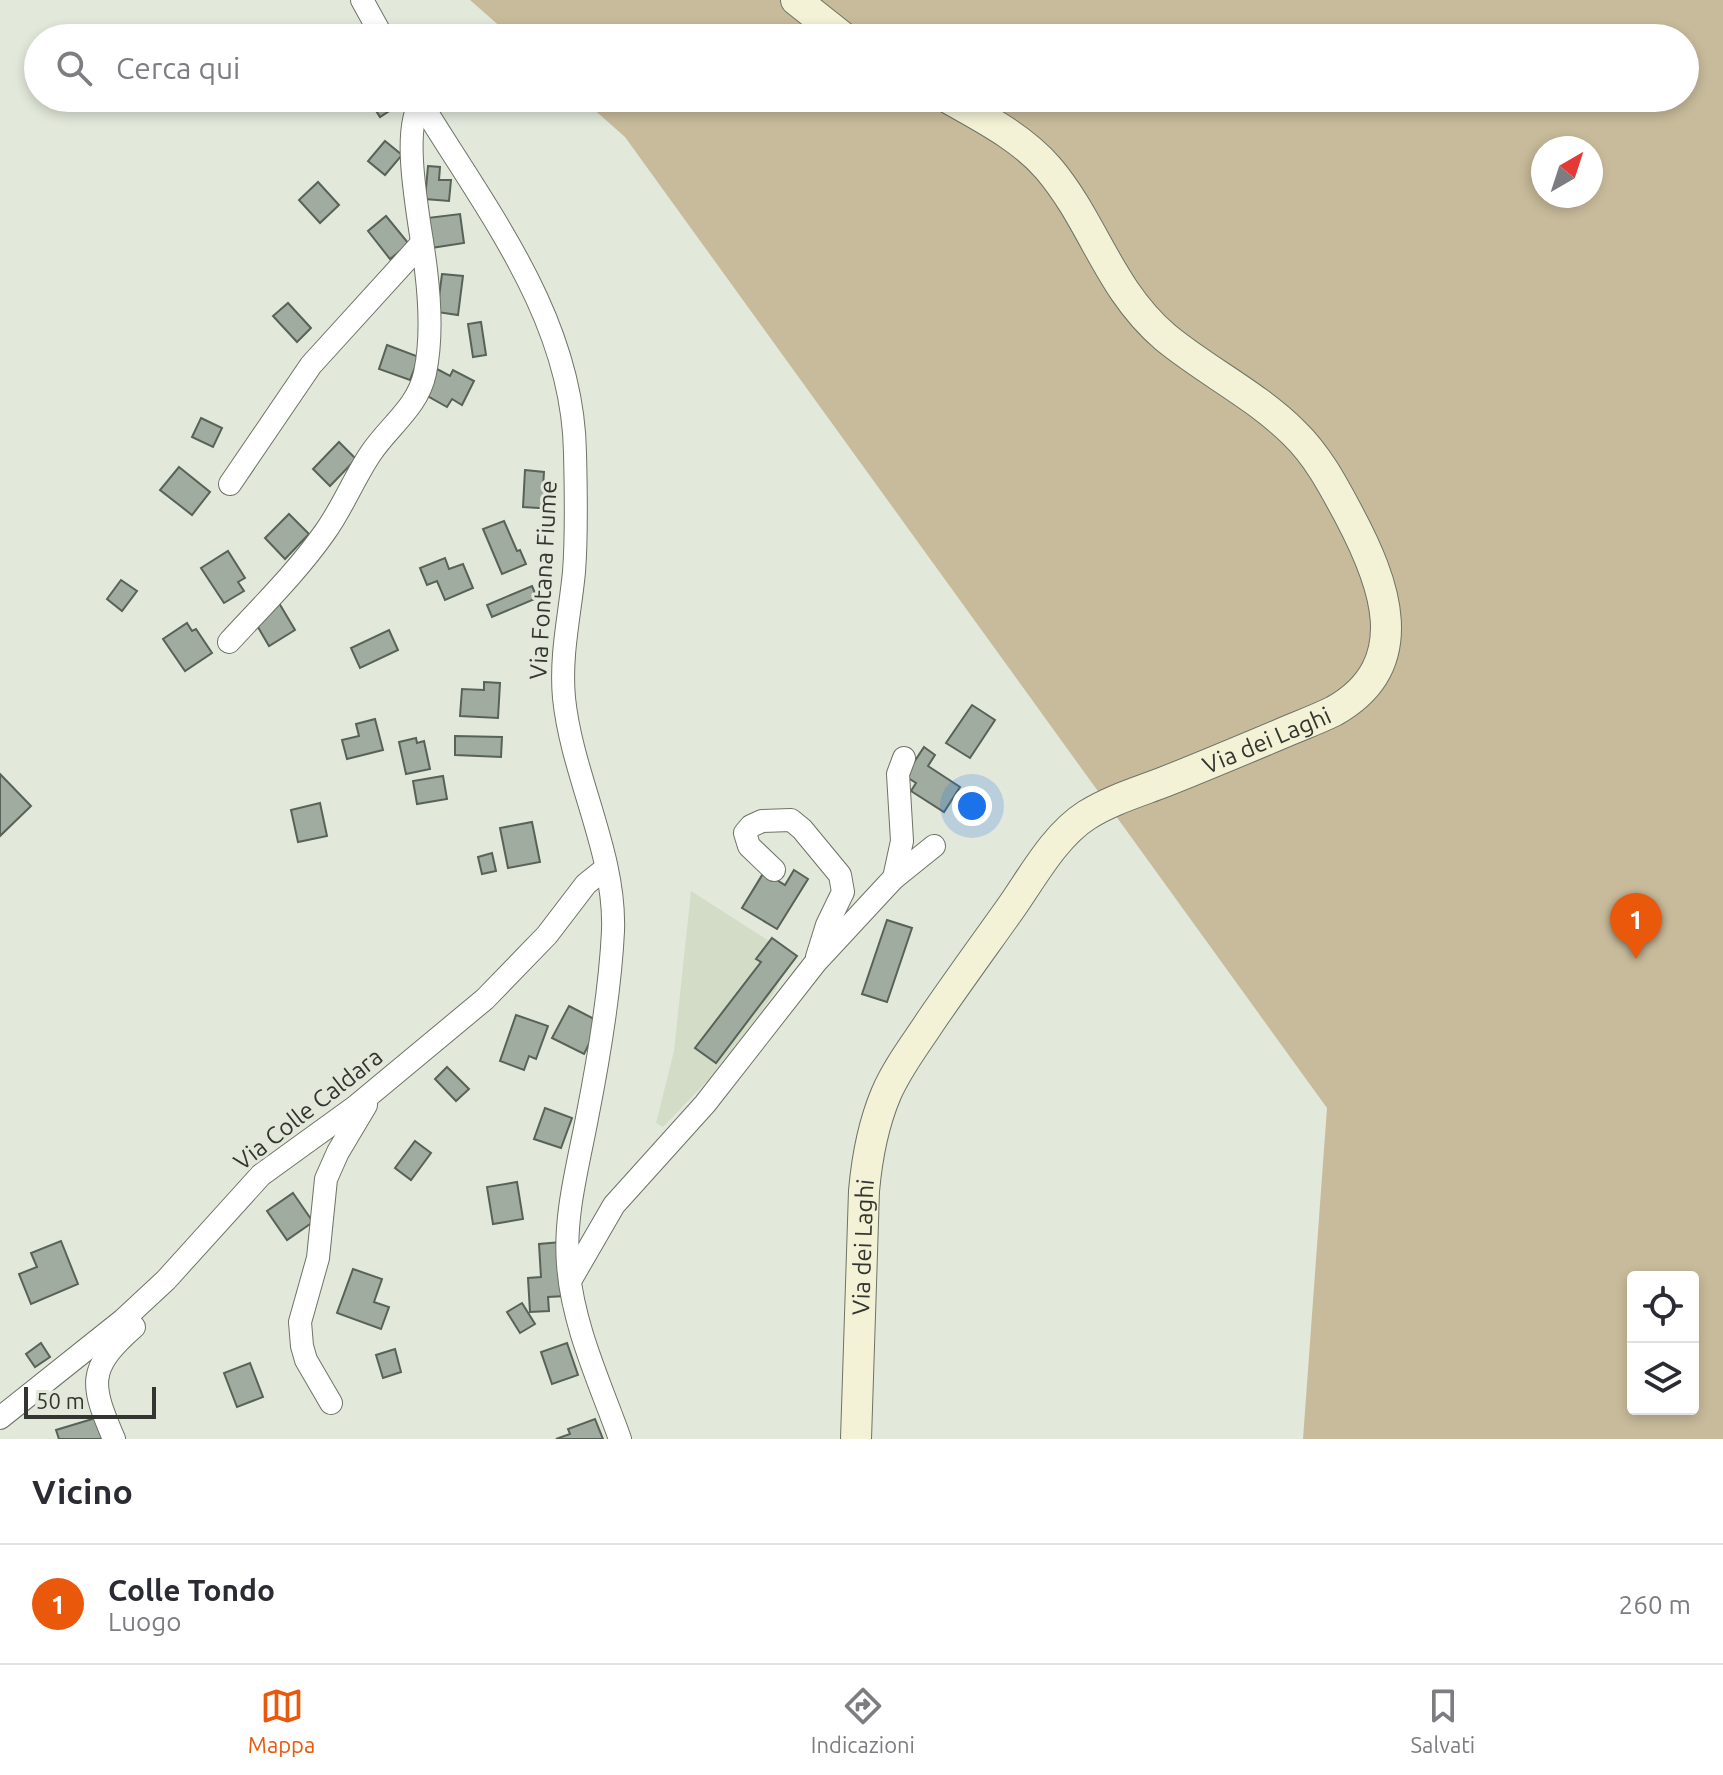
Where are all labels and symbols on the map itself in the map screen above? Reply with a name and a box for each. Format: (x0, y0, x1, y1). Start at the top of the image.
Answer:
north arrow (1531, 136, 1603, 208)
street label: Via Fontana Fiume (524, 480, 562, 680)
street label: Via dei Laghi (1198, 701, 1335, 779)
your location (952, 786, 992, 826)
pin: 1 (1610, 893, 1662, 959)
street label: Via Colle Caldara (228, 1043, 388, 1175)
street label: Via dei Laghi (846, 1178, 879, 1316)
scale bar (24, 1383, 156, 1419)

